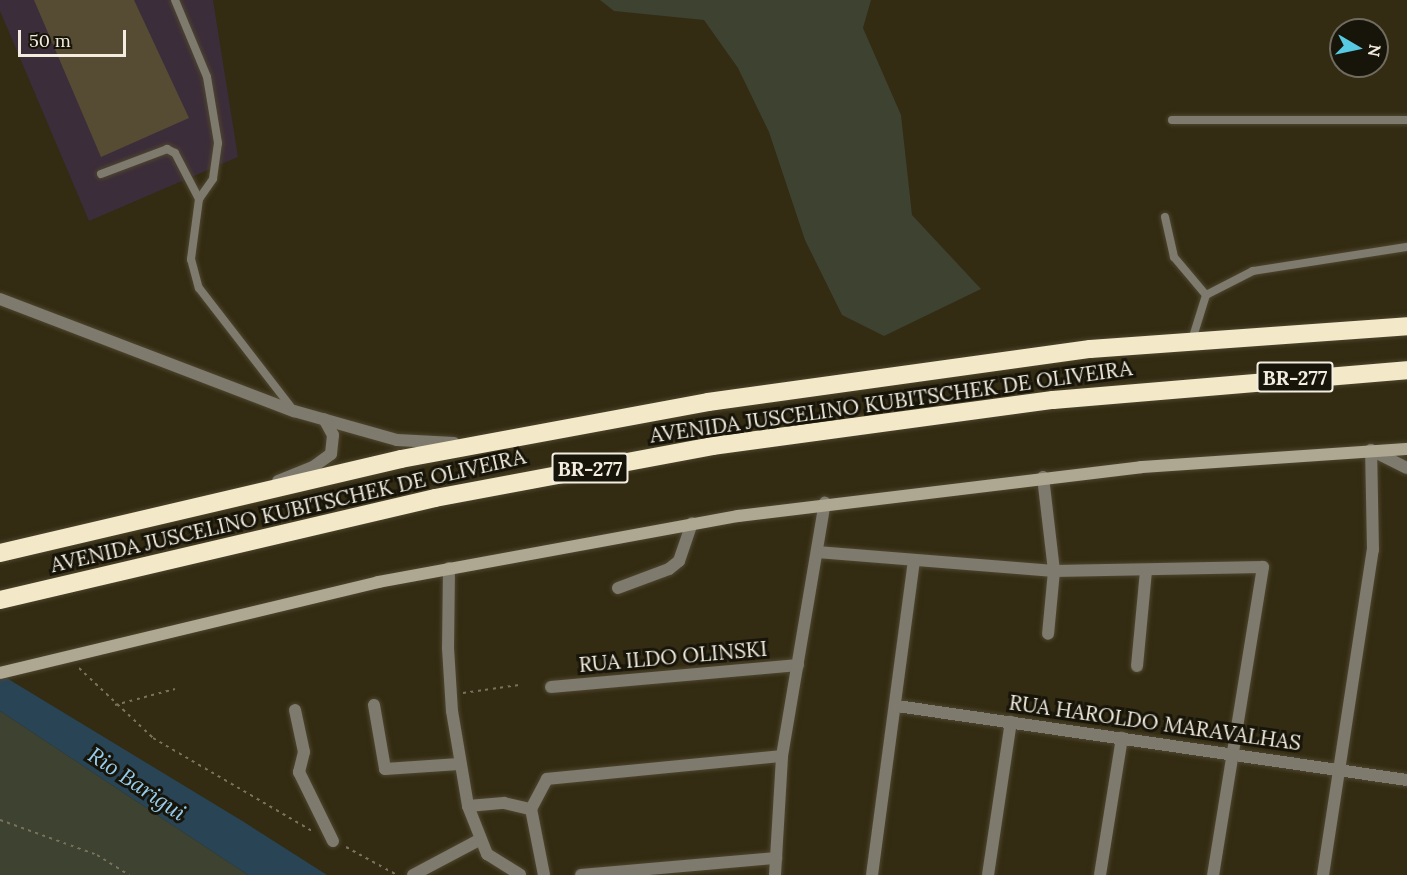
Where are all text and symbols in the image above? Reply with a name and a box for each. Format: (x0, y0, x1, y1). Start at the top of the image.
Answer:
scale bar (21, 18, 129, 56)
north arrow (1329, 18, 1389, 78)
text: 50 m (29, 29, 71, 52)
text: N (1364, 43, 1386, 58)
street label: AVENIDA JUSCELINO KUBITSCHEK DE OLIVEIRA (648, 356, 1134, 448)
road number: BR-277 (1256, 360, 1334, 394)
street label: AVENIDA JUSCELINO KUBITSCHEK DE OLIVEIRA (48, 444, 528, 578)
road number: BR-277 (551, 451, 629, 485)
street label: RUA ILDO OLINSKI (578, 636, 768, 678)
street label: RUA HAROLDO MARAVALHAS (1007, 690, 1303, 756)
water label: Rio Barigui (83, 742, 191, 826)

